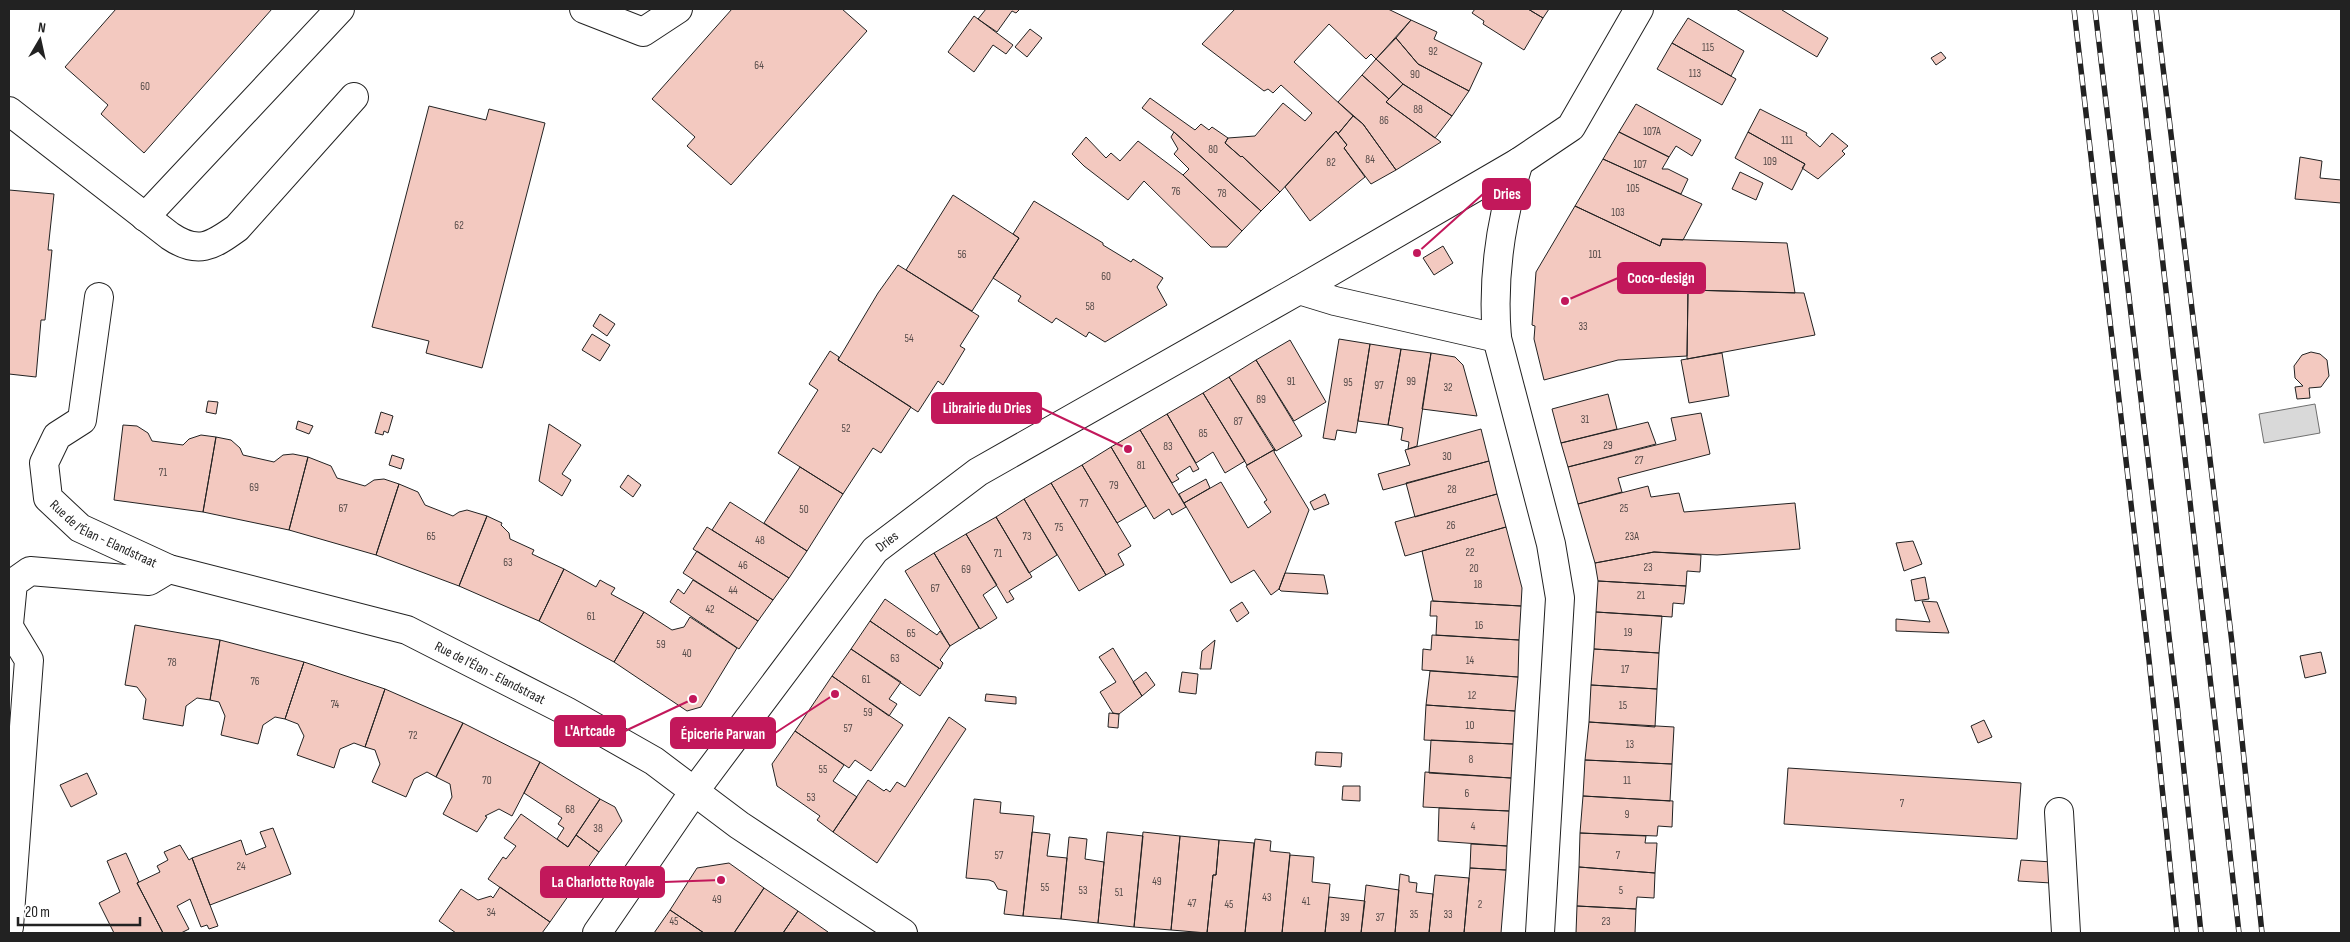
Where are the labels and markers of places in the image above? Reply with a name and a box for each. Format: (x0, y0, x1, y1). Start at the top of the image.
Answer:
callout: Dries (1483, 179, 1530, 209)
callout: Coco-design (1618, 263, 1705, 293)
callout: Librairie du Dries (932, 393, 1041, 423)
callout: L'Artcade (555, 716, 625, 746)
callout: Épicerie Parwan (671, 718, 775, 748)
callout: La Charlotte Royale (541, 867, 664, 897)

